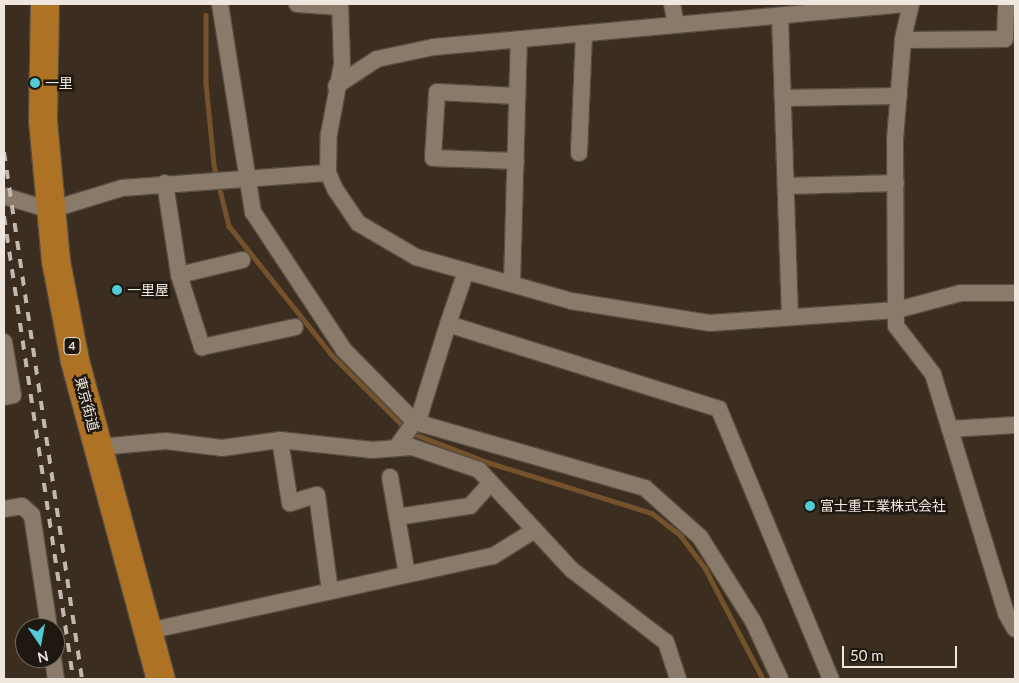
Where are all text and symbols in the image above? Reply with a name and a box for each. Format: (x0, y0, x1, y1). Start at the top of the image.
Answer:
place label: 一里 (45, 75, 73, 91)
marker: 一里 (29, 77, 41, 89)
place label: 一里屋 (127, 282, 169, 298)
marker: 一里屋 (111, 284, 123, 296)
road number: 4 (63, 336, 81, 356)
street label: 東京街道 (72, 375, 102, 433)
place label: 富士重工業株式会社 (820, 498, 946, 514)
marker: 富士重工業株式会社 (804, 500, 816, 512)
north arrow (15, 618, 65, 668)
scale bar (844, 636, 959, 668)
text: 50 m (850, 646, 884, 664)
text: N (36, 648, 50, 667)

